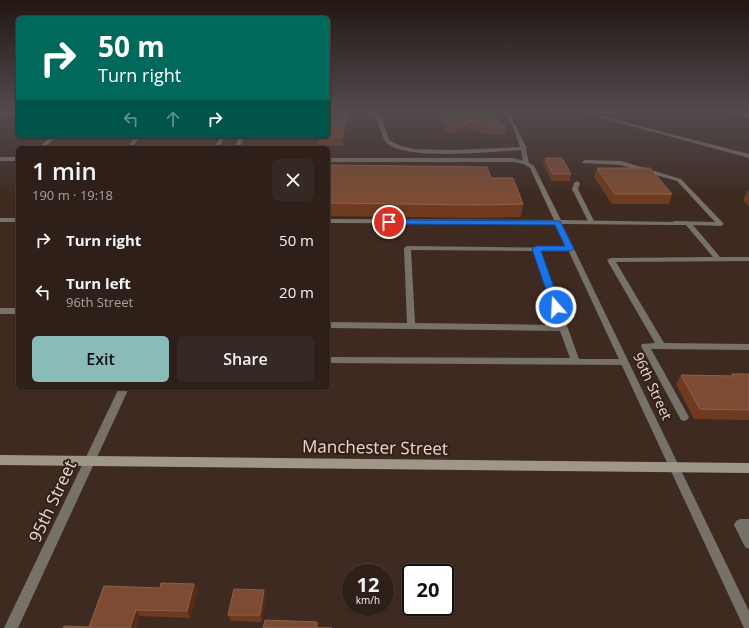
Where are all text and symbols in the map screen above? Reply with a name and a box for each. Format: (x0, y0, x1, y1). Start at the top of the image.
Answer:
text: 50 m (98, 27, 165, 65)
icon: right (32, 32, 84, 84)
text: Turn right (98, 63, 181, 87)
icon: left (120, 108, 142, 130)
icon: ahead (162, 108, 184, 130)
icon: right (204, 108, 226, 130)
text: 1 min (32, 154, 97, 187)
button: close (272, 159, 314, 201)
text: 190 m · 19:18 (32, 186, 113, 204)
pin (372, 205, 406, 239)
icon: arrive (378, 211, 400, 233)
icon: right (32, 229, 54, 251)
text: Turn right (66, 230, 141, 250)
text: 50 m (279, 230, 314, 250)
text: Turn left (66, 273, 131, 293)
icon: left (32, 281, 54, 303)
text: 20 m (279, 282, 314, 302)
position arrow (535, 286, 577, 328)
text: 96th Street (66, 293, 133, 311)
button: Exit (32, 336, 169, 382)
button: Share (177, 336, 314, 382)
street label: 96th Street (629, 349, 677, 423)
street label: Manchester Street (302, 434, 448, 460)
street label: 95th Street (23, 456, 81, 546)
speed limit sign: 20 (402, 564, 454, 616)
text: 12 (357, 571, 379, 598)
text: km/h (356, 593, 380, 607)

